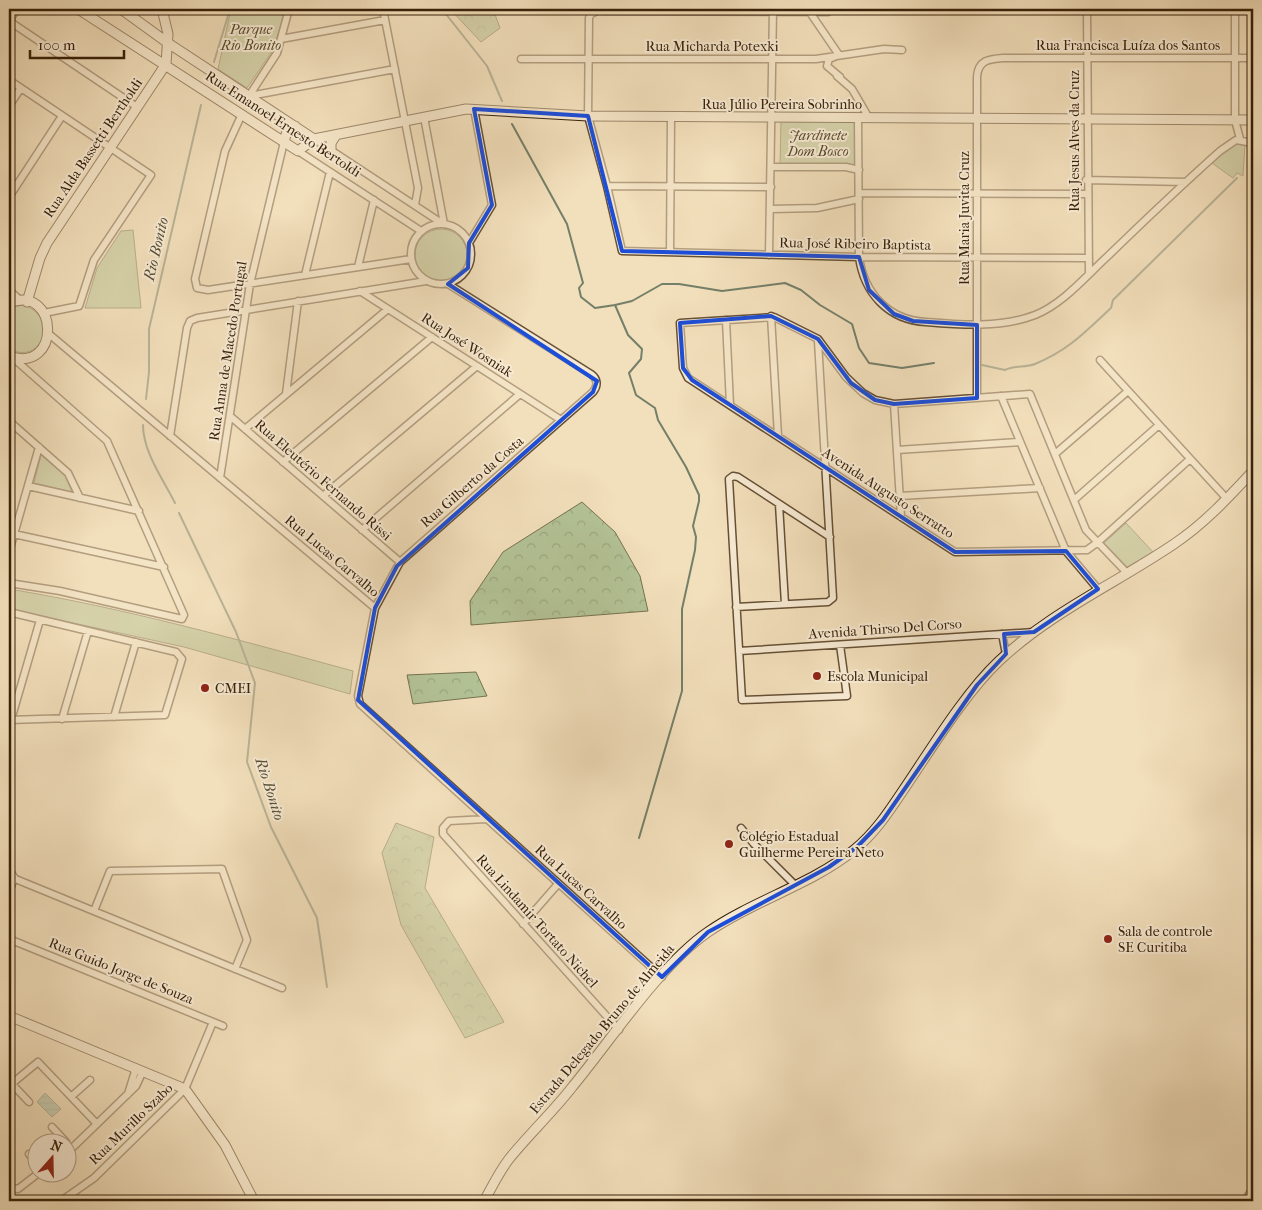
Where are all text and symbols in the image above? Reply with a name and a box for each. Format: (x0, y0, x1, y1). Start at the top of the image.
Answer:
park label: Parque Rio Bonito (220, 21, 281, 54)
scale bar (30, 28, 124, 60)
text: 100 m (38, 36, 76, 54)
street label: Rua Francisca Luíza dos Santos (1036, 37, 1220, 54)
street label: Rua Micharda Potexki (645, 38, 779, 55)
street label: Rua Emanoel Ernesto Bertoldi (202, 67, 364, 181)
street label: Rua Jesus Alves da Cruz (1066, 70, 1083, 212)
street label: Rua Alda Bassetti Bertholdi (40, 75, 146, 221)
street label: Rua Júlio Pereira Sobrinho (702, 96, 862, 113)
park label: Jardinete Dom Bosco (786, 127, 849, 160)
street label: Rua Maria Juvita Cruz (956, 151, 973, 285)
water label: Rio Bonito (140, 216, 172, 283)
street label: Rua José Ribeiro Baptista (779, 234, 932, 254)
street label: Rua Anna de Macedo Portugal (205, 260, 251, 442)
street label: Rua José Wosniak (418, 309, 517, 381)
street label: Rua Eleutério Fernando Rissi (251, 416, 395, 544)
street label: Rua Gilberto da Costa (417, 432, 527, 531)
street label: Avenida Augusto Serratto (818, 443, 957, 542)
street label: Rua Lucas Carvalho (281, 511, 383, 601)
street label: Avenida Thirso Del Corso (807, 615, 962, 643)
place label: Escola Municipal (827, 668, 928, 685)
marker: Escola Municipal (811, 670, 823, 682)
place label: CMEI (215, 680, 252, 697)
marker: CMEI (199, 682, 211, 694)
water label: Rio Bonito (251, 755, 289, 822)
place label: Colégio Estadual Guilherme Pereira Neto (739, 828, 884, 861)
marker: Colégio Estadual Guilherme Pereira Neto (723, 838, 735, 850)
street label: Rua Lucas Carvalho (531, 841, 631, 933)
street label: Rua Lindamir Tortato Nichel (473, 851, 602, 991)
place label: Sala de controle SE Curitiba (1118, 923, 1212, 956)
marker: Sala de controle SE Curitiba (1102, 933, 1114, 945)
street label: Rua Guido Jorge de Souza (46, 934, 196, 1008)
street label: Estrada Delegado Bruno de Almeida (526, 940, 678, 1117)
street label: Rua Murillo Szabo (86, 1080, 176, 1168)
north arrow (28, 1132, 78, 1182)
text: N (48, 1136, 65, 1156)

